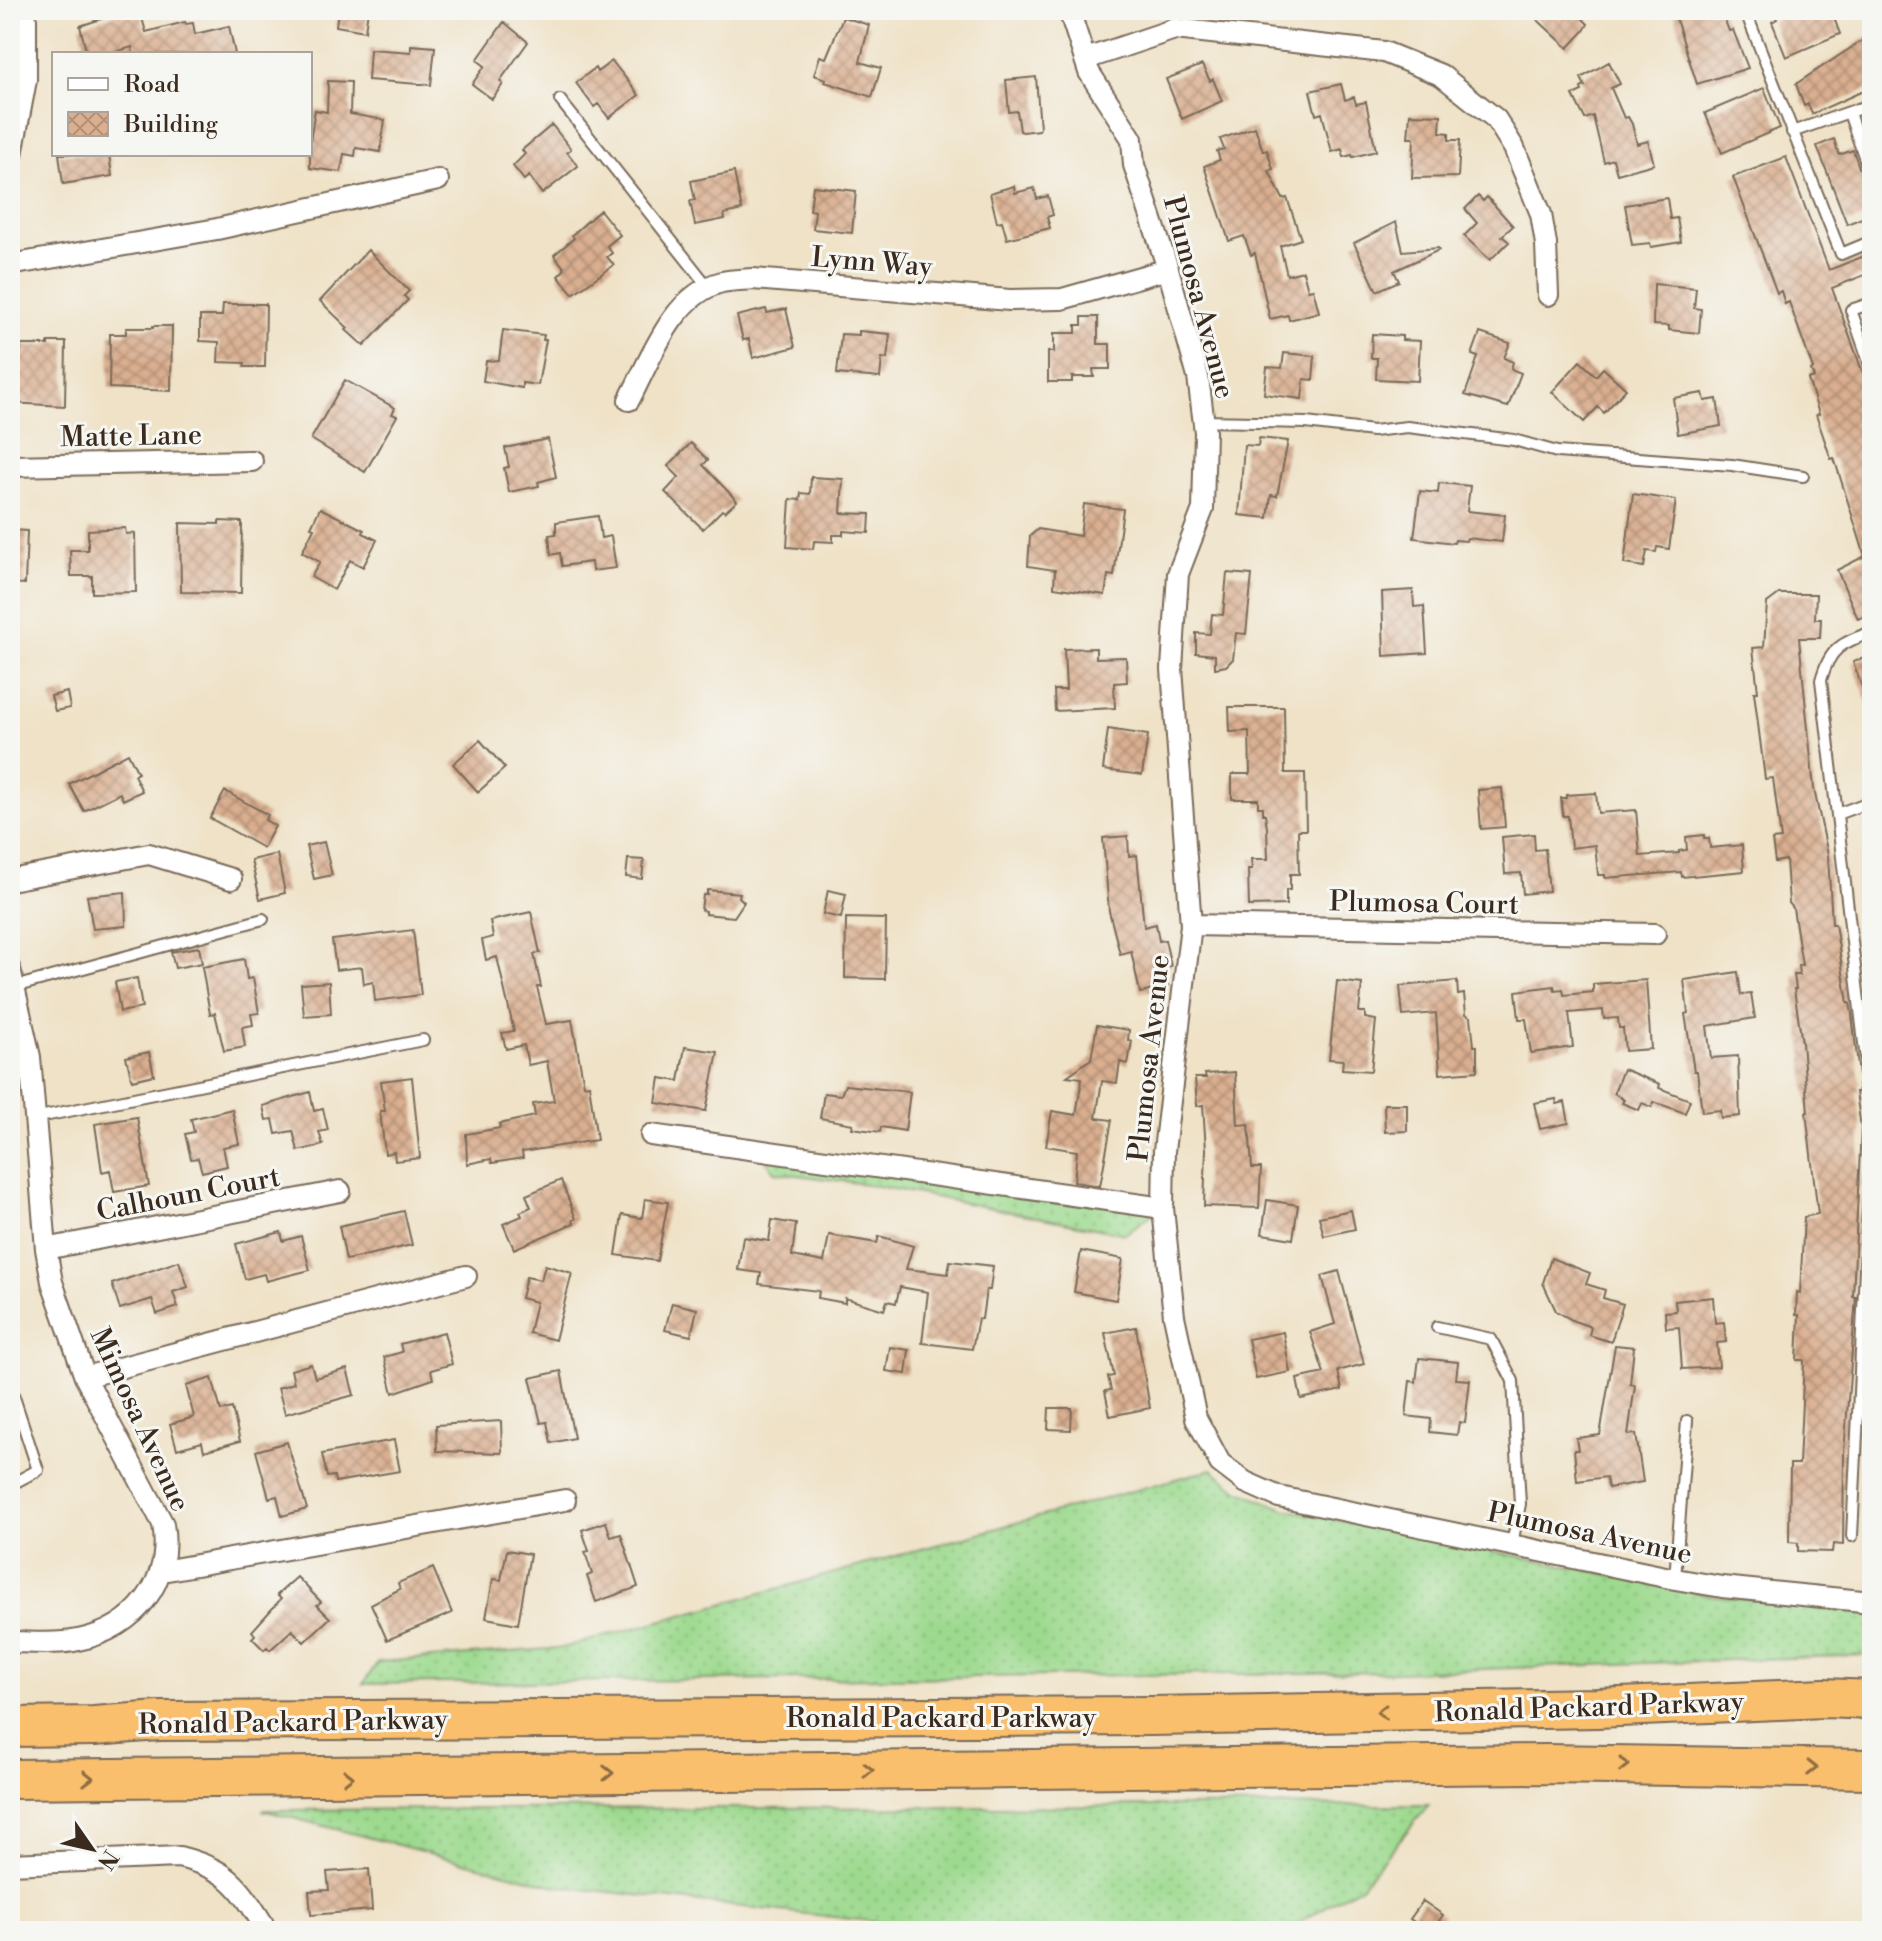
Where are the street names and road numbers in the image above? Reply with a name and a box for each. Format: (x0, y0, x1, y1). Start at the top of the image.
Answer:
street label: Plumosa Avenue (1155, 192, 1242, 402)
street label: Lynn Way (810, 240, 934, 285)
street label: Matte Lane (60, 418, 202, 455)
street label: Plumosa Court (1329, 884, 1519, 923)
street label: Plumosa Avenue (1121, 953, 1178, 1163)
street label: Calhoun Court (94, 1160, 283, 1229)
street label: Mimosa Avenue (82, 1322, 197, 1517)
street label: Plumosa Avenue (1484, 1495, 1695, 1572)
street label: Ronald Packard Parkway (1433, 1685, 1745, 1730)
street label: Ronald Packard Parkway (786, 1701, 1096, 1736)
street label: Ronald Packard Parkway (138, 1702, 449, 1743)

